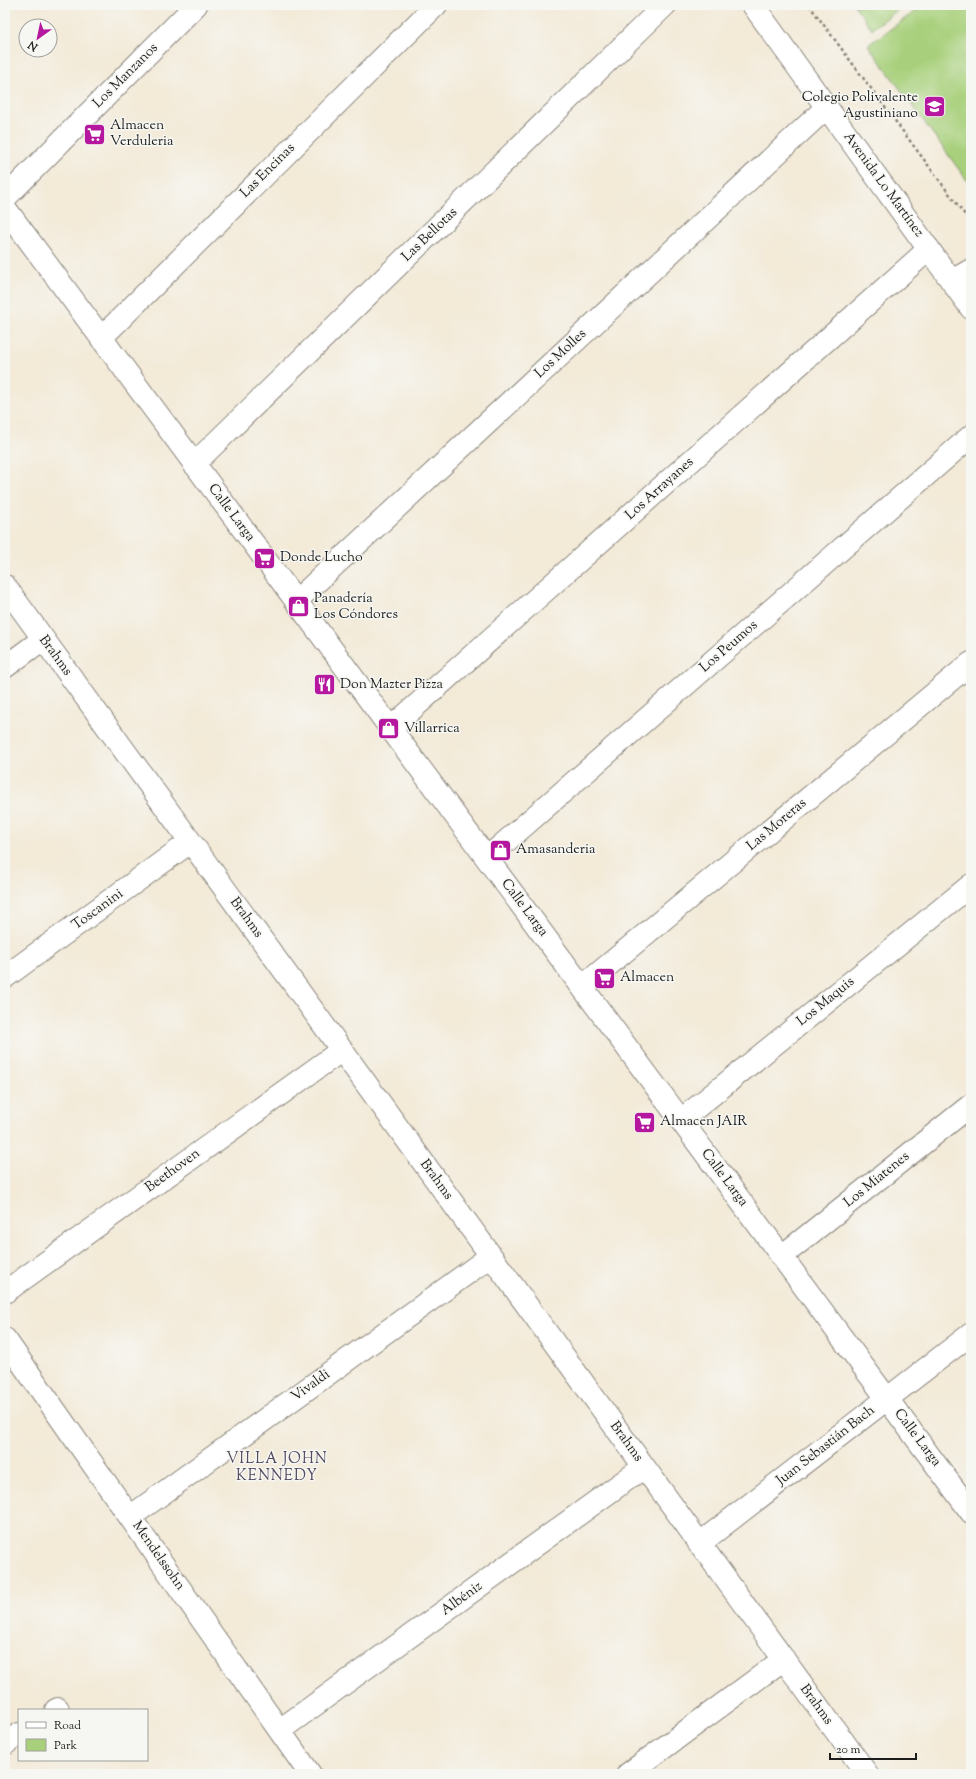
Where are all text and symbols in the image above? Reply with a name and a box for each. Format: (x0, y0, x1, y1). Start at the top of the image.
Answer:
north arrow (18, 18, 58, 58)
text: N (25, 36, 42, 55)
street label: Los Manzanos (89, 39, 163, 113)
place label: Colegio Polivalente Agustiniano (802, 88, 918, 124)
school or university icon: Colegio Polivalente Agustiniano (921, 93, 947, 119)
place label: Almacen Verduleria (110, 116, 174, 152)
supermarket icon: Almacen Verduleria (81, 121, 107, 147)
street label: Avenida Lo Martínez (838, 128, 928, 242)
street label: Las Encinas (236, 139, 300, 203)
street label: Las Bellotas (398, 203, 462, 267)
street label: Los Molles (531, 325, 591, 383)
street label: Los Arrayanes (621, 453, 699, 525)
street label: Calle Larga (203, 480, 260, 547)
supermarket icon: Donde Lucho (251, 545, 277, 571)
place label: Donde Lucho (280, 548, 363, 568)
place label: Panadería Los Cóndores (314, 589, 398, 625)
shop icon: Panadería Los Cóndores (286, 594, 312, 620)
street label: Los Peumos (696, 616, 762, 678)
street label: Brahms (33, 632, 77, 680)
restaurant icon: Don Mazter Pizza (312, 672, 338, 698)
place label: Don Mazter Pizza (340, 675, 443, 695)
shop icon: Villarrica (376, 716, 402, 742)
place label: Villarrica (404, 719, 460, 739)
street label: Las Moreras (743, 794, 811, 856)
shop icon: Amasanderia (487, 837, 513, 863)
place label: Amasanderia (516, 840, 596, 860)
street label: Calle Larga (496, 875, 553, 942)
street label: Toscanini (68, 885, 128, 935)
street label: Brahms (224, 894, 268, 942)
supermarket icon: Almacen (591, 965, 617, 991)
place label: Almacen (620, 968, 674, 988)
street label: Los Maquis (793, 973, 859, 1031)
supermarket icon: Almacen JAIR (631, 1109, 657, 1135)
place label: Almacen JAIR (660, 1112, 747, 1132)
street label: Beethoven (141, 1144, 205, 1198)
street label: Calle Larga (696, 1145, 753, 1212)
street label: Los Miatenes (840, 1147, 914, 1213)
street label: Brahms (414, 1156, 458, 1204)
street label: Vivaldi (287, 1365, 335, 1407)
street label: Juan Sebastián Bach (772, 1401, 880, 1492)
street label: Calle Larga (889, 1405, 946, 1472)
street label: Brahms (604, 1418, 648, 1466)
district label: VILLA JOHN KENNEDY (226, 1449, 328, 1487)
street label: Mendelssohn (127, 1517, 189, 1595)
street label: Albéniz (437, 1577, 487, 1621)
street label: Brahms (794, 1681, 838, 1729)
legend (18, 1709, 148, 1761)
text: Road (54, 1717, 81, 1735)
scale bar (830, 1735, 916, 1761)
text: Park (54, 1737, 77, 1755)
text: 20 m (836, 1741, 861, 1759)

